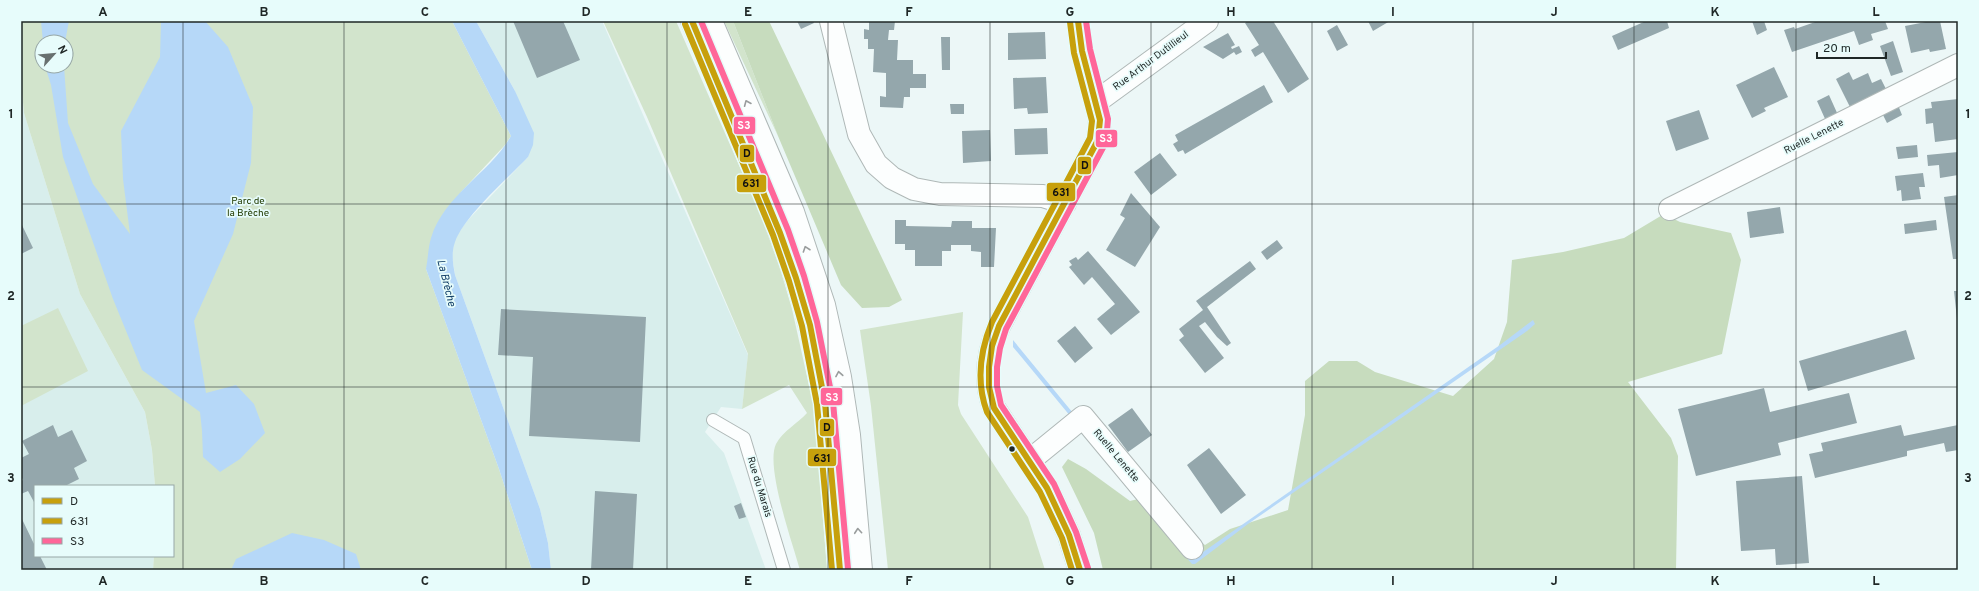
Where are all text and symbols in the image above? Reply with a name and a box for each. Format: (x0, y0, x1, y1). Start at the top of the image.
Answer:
text: A (98, 5, 108, 21)
text: B (260, 5, 269, 21)
text: C (421, 5, 429, 21)
text: D (581, 5, 591, 21)
text: E (744, 5, 752, 21)
text: F (905, 5, 913, 21)
text: G (1066, 5, 1075, 21)
text: H (1226, 5, 1236, 21)
text: I (1391, 5, 1395, 21)
text: J (1550, 5, 1558, 21)
text: K (1710, 5, 1720, 21)
text: L (1872, 5, 1880, 21)
street label: Rue Arthur Dutillieul (1111, 28, 1191, 94)
north arrow (34, 34, 74, 74)
scale bar (1817, 34, 1886, 60)
text: 20 m (1823, 41, 1851, 57)
text: N (54, 43, 70, 57)
one-way arrow (743, 99, 751, 106)
text: 1 (8, 107, 14, 123)
text: 1 (1965, 107, 1971, 123)
line badge: S3 (733, 116, 756, 135)
street label: Ruelle Lenette (1782, 116, 1846, 158)
text: S3 (737, 119, 751, 133)
line badge: S3 (1095, 129, 1118, 148)
text: S3 (1099, 132, 1113, 146)
line badge: D (739, 144, 755, 163)
text: D (743, 147, 751, 161)
line badge: D (1077, 156, 1092, 175)
text: D (1081, 159, 1089, 173)
line badge: 631 (736, 174, 767, 193)
text: 631 (742, 177, 760, 191)
line badge: 631 (1046, 182, 1076, 202)
text: 631 (1052, 186, 1070, 200)
park label: Parc de la Brèche (227, 195, 269, 220)
one-way arrow (803, 245, 811, 252)
water label: La Brèche (433, 258, 459, 308)
text: 2 (7, 289, 15, 305)
text: 2 (1964, 289, 1972, 305)
one-way arrow (835, 371, 844, 377)
line badge: S3 (820, 387, 843, 406)
text: S3 (825, 391, 839, 405)
line badge: D (819, 418, 835, 437)
text: D (823, 421, 831, 435)
street label: Ruelle Lenette (1090, 427, 1142, 485)
unlabelled marker (1007, 444, 1017, 454)
line badge: 631 (807, 448, 837, 467)
text: 631 (813, 452, 831, 466)
street label: Rue du Marais (744, 455, 774, 519)
text: 3 (7, 471, 15, 487)
text: 3 (1964, 471, 1972, 487)
legend (34, 485, 174, 557)
text: D (70, 494, 78, 510)
text: 631 (70, 514, 89, 530)
one-way arrow (853, 528, 862, 534)
text: S3 (70, 534, 84, 550)
text: A (98, 574, 108, 590)
text: B (260, 574, 269, 590)
text: C (421, 574, 429, 590)
text: D (581, 574, 591, 590)
text: E (744, 574, 752, 590)
text: F (905, 574, 913, 590)
text: G (1066, 574, 1075, 590)
text: H (1226, 574, 1236, 590)
text: I (1391, 574, 1395, 590)
text: J (1550, 574, 1558, 590)
text: K (1710, 574, 1720, 590)
text: L (1872, 574, 1880, 590)

